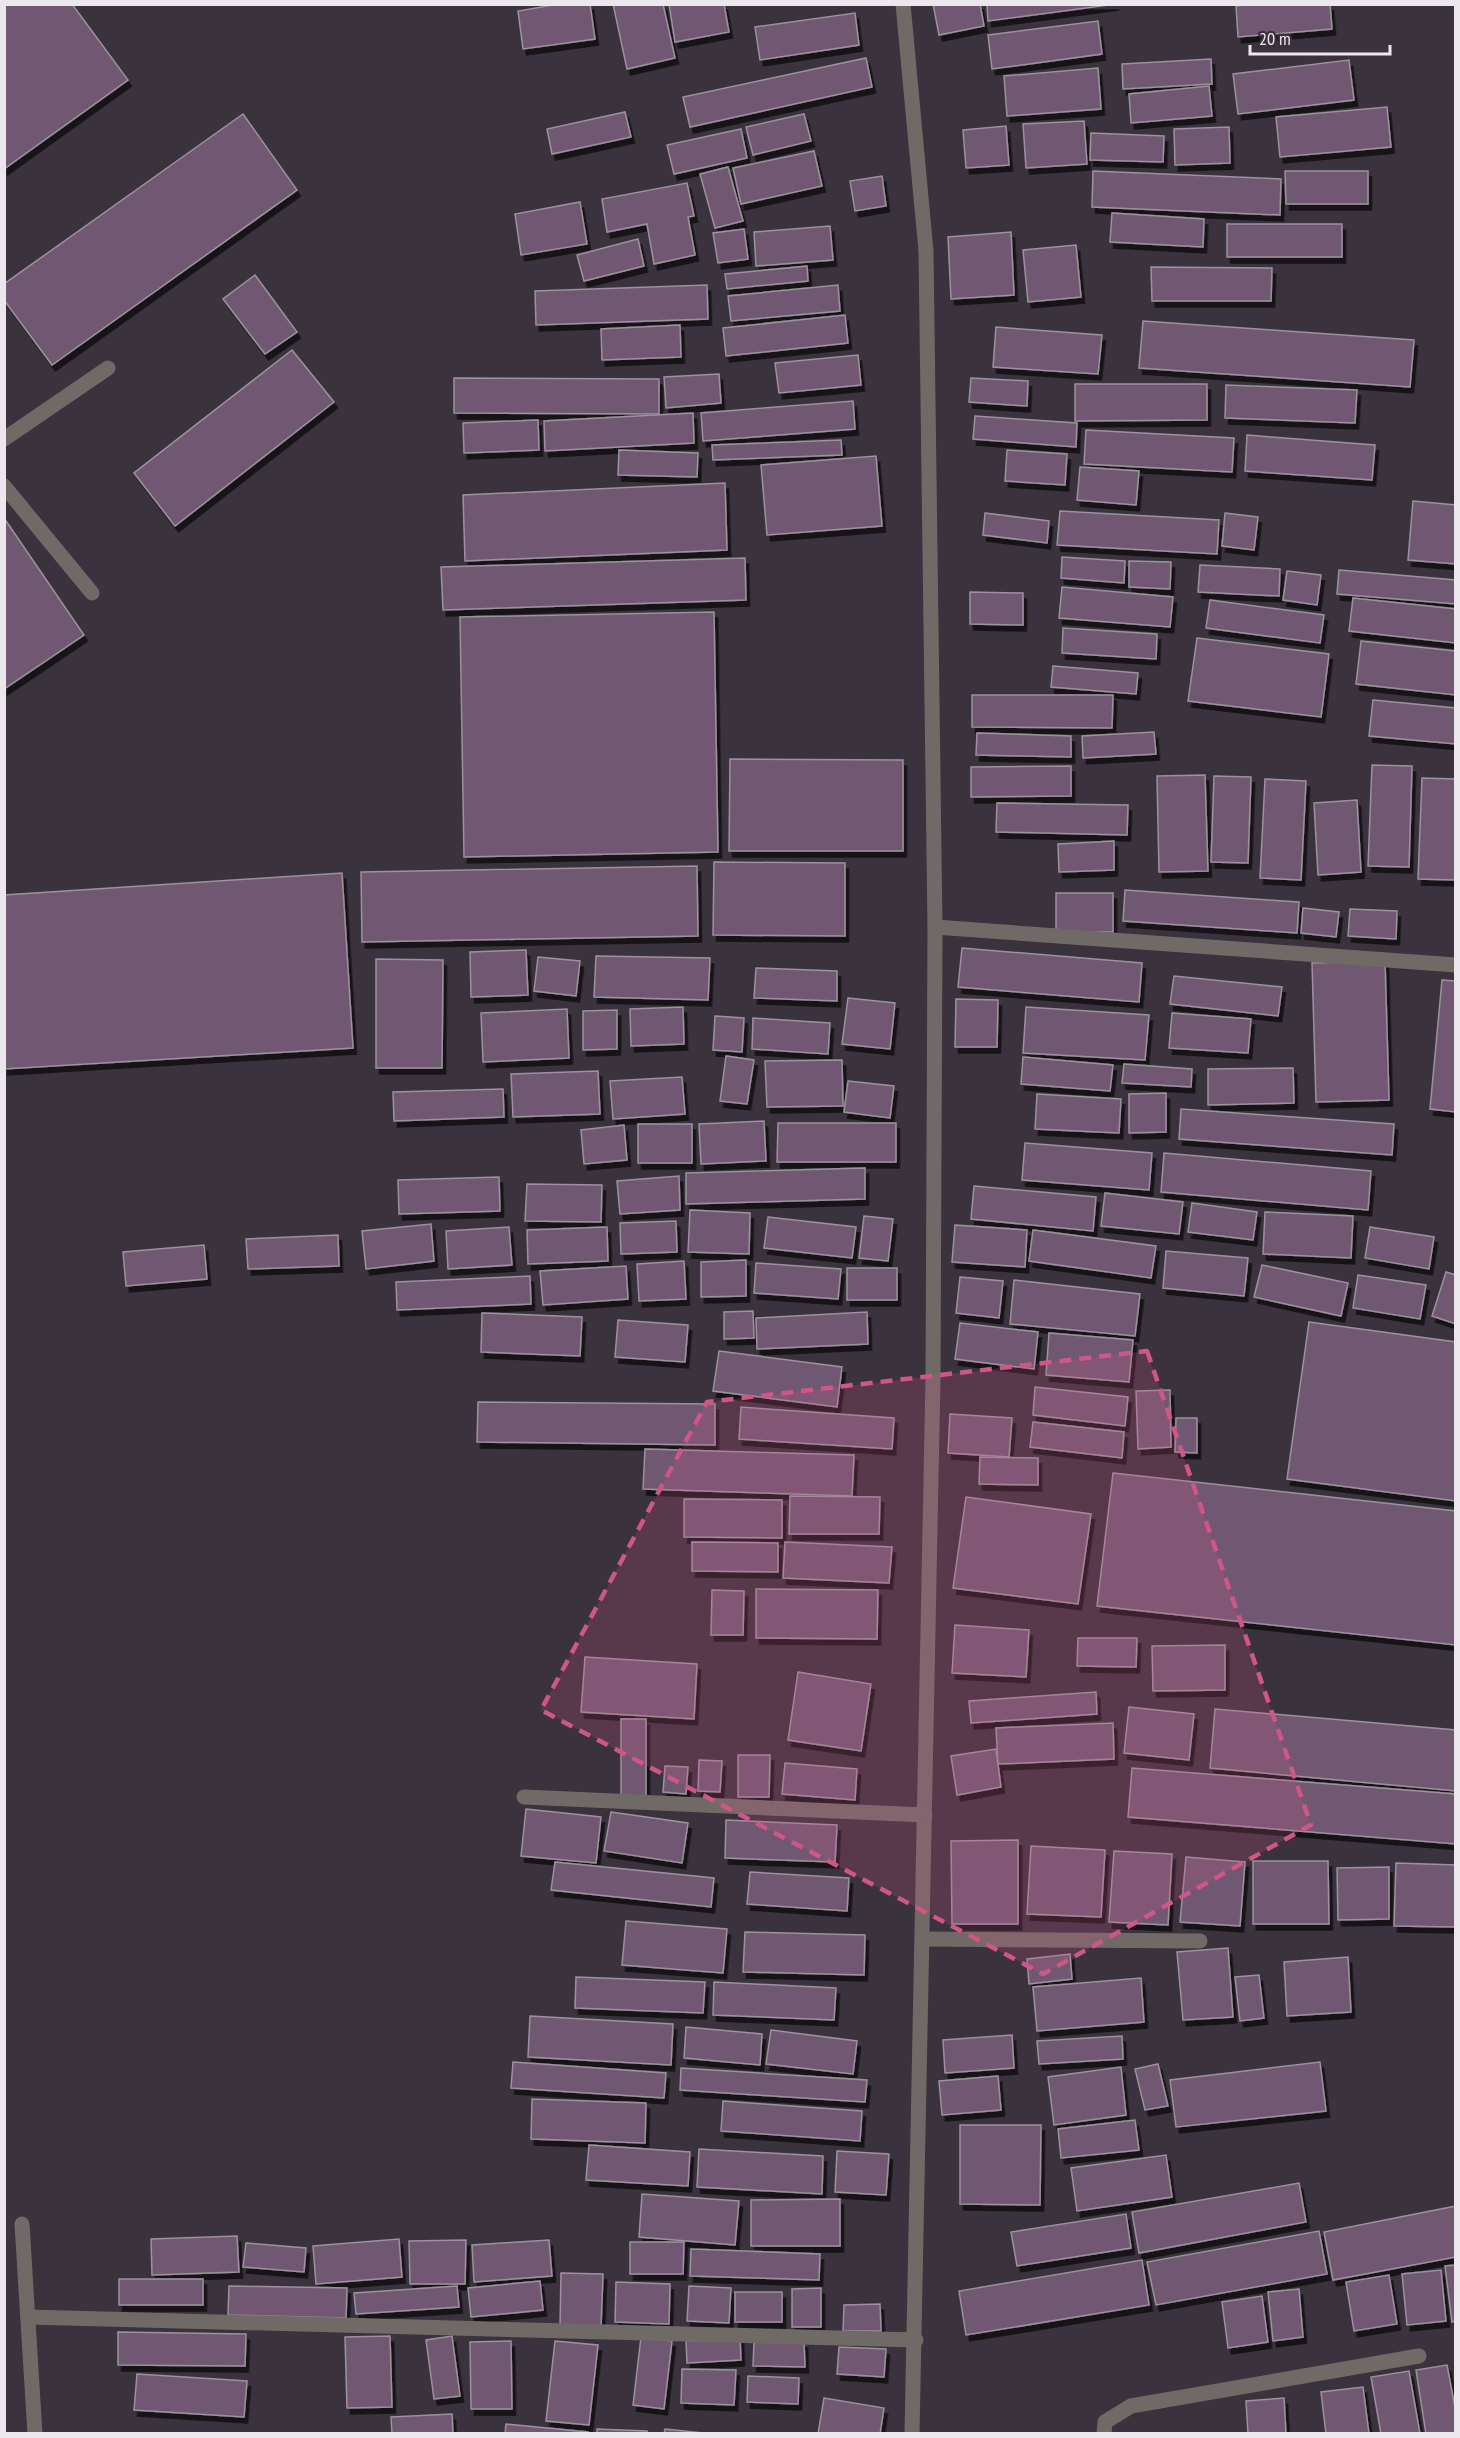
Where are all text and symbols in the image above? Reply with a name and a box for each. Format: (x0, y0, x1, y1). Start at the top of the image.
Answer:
scale bar (1250, 18, 1390, 56)
text: 20 m (1259, 27, 1291, 50)

